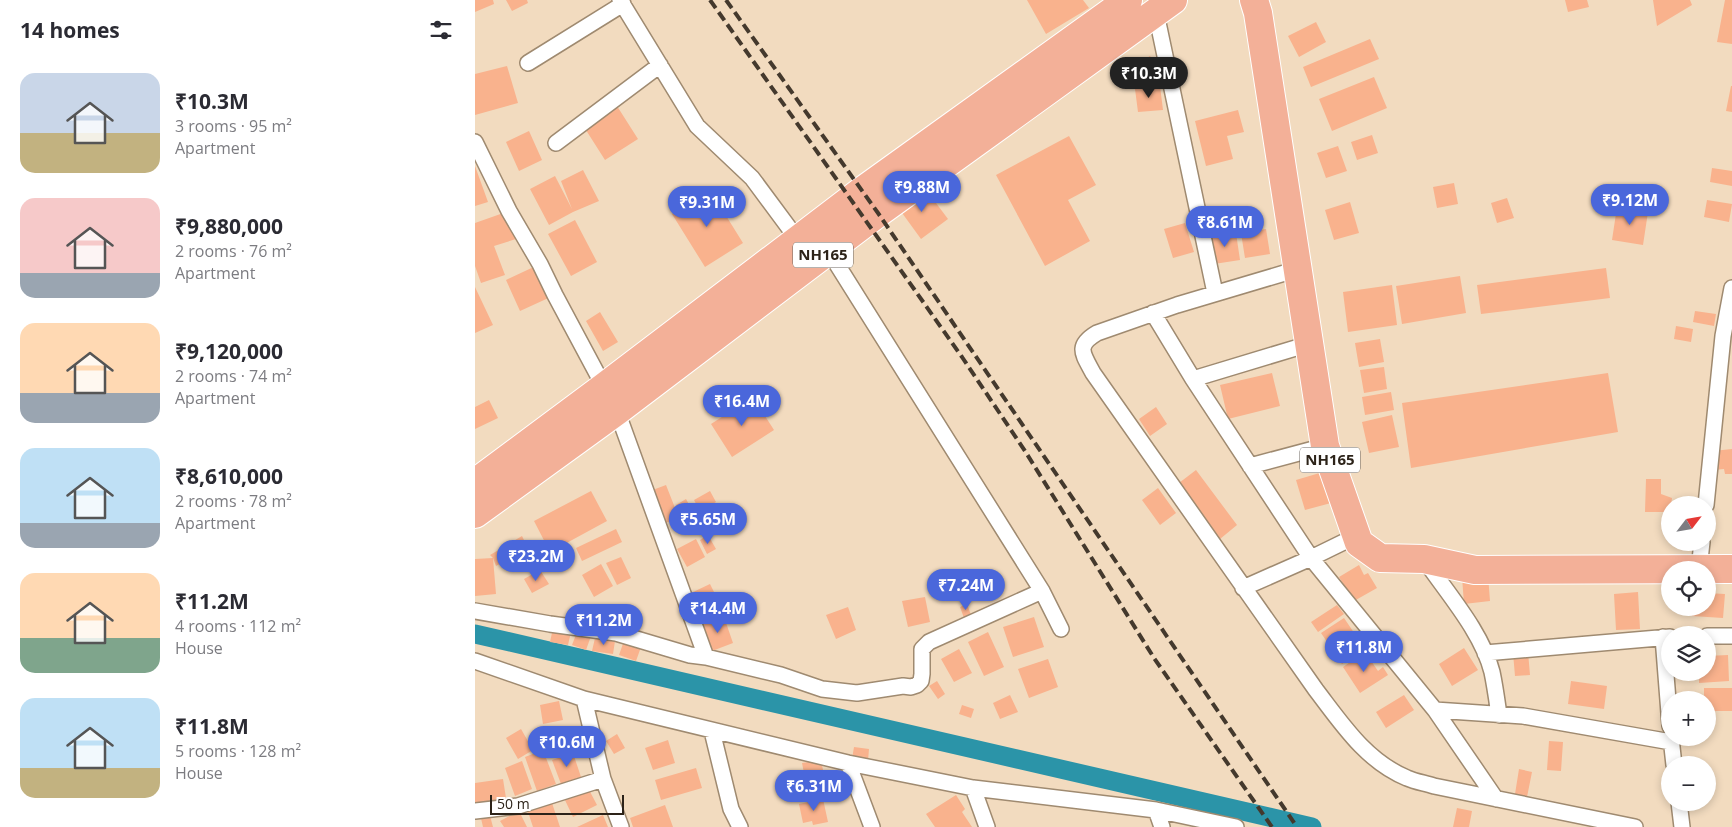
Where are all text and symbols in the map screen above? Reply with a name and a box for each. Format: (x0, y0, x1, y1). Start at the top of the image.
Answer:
text: 14 homes (20, 16, 120, 44)
icon: filters (427, 16, 455, 44)
pin: ₹10.3M (1108, 56, 1190, 99)
text: ₹10.3M (1121, 62, 1177, 84)
text: ₹10.3M (175, 87, 249, 115)
icon: home (60, 93, 120, 153)
text: 3 rooms · 95 m² (175, 115, 292, 137)
text: Apartment (175, 137, 255, 159)
pin: ₹9.88M (881, 170, 963, 213)
text: ₹9.88M (894, 176, 950, 198)
pin: ₹9.12M (1589, 184, 1671, 226)
pin: ₹9.31M (666, 186, 748, 228)
text: ₹9.12M (1602, 189, 1658, 211)
text: ₹9.31M (679, 191, 735, 213)
pin: ₹8.61M (1184, 206, 1266, 248)
text: ₹8.61M (1197, 211, 1253, 233)
text: ₹9,880,000 (175, 212, 283, 240)
icon: home (60, 218, 120, 278)
text: 2 rooms · 76 m² (175, 240, 292, 262)
road number: NH165 (793, 242, 853, 268)
text: Apartment (175, 262, 255, 284)
text: ₹9,120,000 (175, 337, 283, 365)
icon: home (60, 343, 120, 403)
text: 2 rooms · 74 m² (175, 365, 292, 387)
pin: ₹16.4M (701, 384, 783, 427)
text: Apartment (175, 387, 255, 409)
text: ₹16.4M (714, 390, 770, 412)
road number: NH165 (1300, 448, 1360, 472)
text: ₹8,610,000 (175, 462, 283, 490)
icon: home (60, 468, 120, 528)
text: 2 rooms · 78 m² (175, 490, 292, 512)
north arrow (1661, 496, 1716, 551)
map controls (1661, 496, 1716, 811)
pin: ₹5.65M (667, 502, 749, 545)
text: ₹5.65M (680, 508, 736, 530)
text: Apartment (175, 512, 255, 534)
pin: ₹23.2M (495, 540, 577, 582)
text: ₹23.2M (508, 545, 564, 567)
button: locate (1661, 561, 1716, 616)
pin: ₹7.24M (925, 568, 1007, 611)
text: ₹7.24M (938, 574, 994, 596)
text: ₹11.2M (175, 587, 249, 615)
pin: ₹14.4M (677, 592, 759, 634)
icon: home (60, 593, 120, 653)
text: ₹14.4M (690, 597, 746, 619)
pin: ₹11.2M (563, 604, 645, 646)
text: ₹11.2M (576, 609, 632, 631)
text: 4 rooms · 112 m² (175, 615, 301, 637)
button: layers (1661, 626, 1716, 681)
pin: ₹11.8M (1323, 630, 1405, 673)
text: ₹11.8M (1336, 636, 1392, 658)
text: House (175, 637, 223, 659)
button: + (1661, 691, 1716, 746)
text: ₹11.8M (175, 712, 249, 740)
icon: home (60, 718, 120, 778)
pin: ₹10.6M (526, 726, 608, 768)
text: ₹10.6M (539, 731, 595, 753)
text: 5 rooms · 128 m² (175, 740, 301, 762)
button: − (1661, 756, 1716, 811)
text: House (175, 762, 223, 784)
pin: ₹6.31M (773, 770, 855, 812)
text: ₹6.31M (786, 775, 842, 797)
scale bar (490, 792, 624, 815)
text: 50 m (497, 794, 530, 813)

